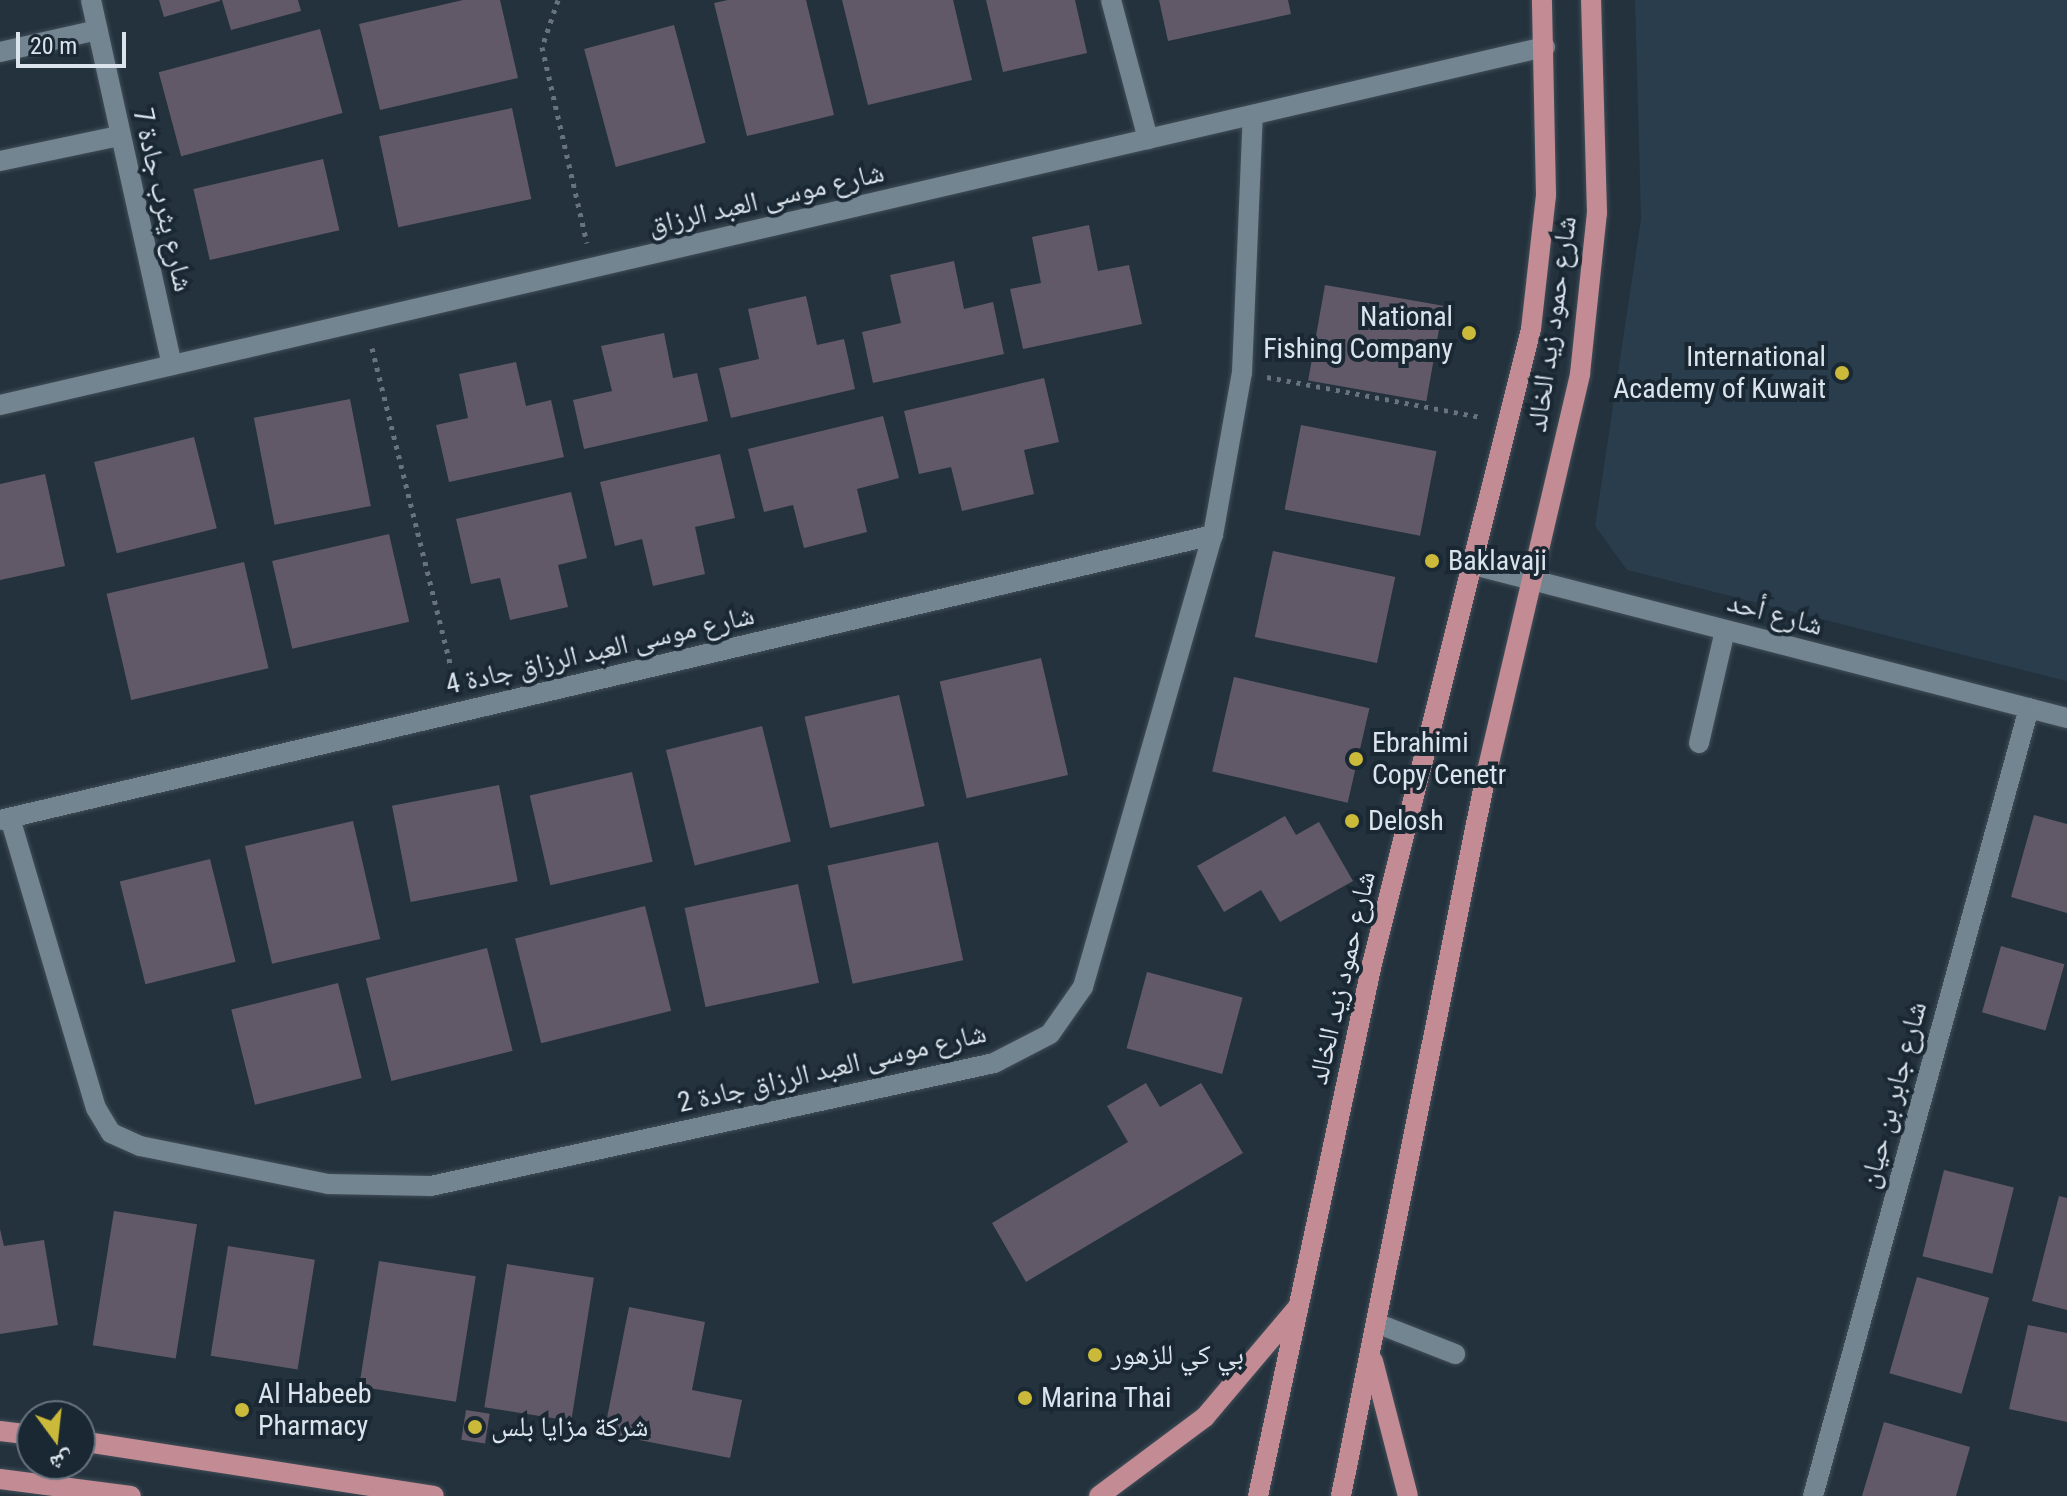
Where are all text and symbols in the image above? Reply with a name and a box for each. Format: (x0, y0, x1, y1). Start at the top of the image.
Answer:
scale bar (20, 16, 130, 66)
text: 20 m (30, 32, 77, 60)
street label: شارع يثرب جادة 7 (126, 105, 200, 295)
street label: شارع موسى العبد الرزاق (645, 156, 887, 242)
street label: شارع حمود زيد الخالد (1520, 214, 1584, 434)
place label: National Fishing Company (1263, 300, 1453, 366)
marker: National Fishing Company (1460, 324, 1478, 342)
place label: International Academy of Kuwait (1613, 340, 1826, 406)
marker: International Academy of Kuwait (1833, 364, 1851, 382)
place label: Baklavaji (1448, 544, 1547, 578)
marker: Baklavaji (1423, 552, 1441, 570)
street label: شارع أحد (1724, 585, 1826, 643)
street label: شارع موسى العبد الرزاق جادة 4 (442, 598, 758, 702)
place label: Ebrahimi Copy Cenetr (1372, 726, 1506, 792)
marker: Ebrahimi Copy Cenetr (1347, 750, 1365, 768)
place label: Delosh (1368, 804, 1444, 838)
marker: Delosh (1343, 812, 1361, 830)
street label: شارع حمود زيد الخالد (1301, 868, 1383, 1088)
street label: شارع جابر بن حيان (1852, 998, 1934, 1192)
street label: شارع موسى العبد الرزاق جادة 2 (674, 1016, 990, 1120)
place label: بي كي للزهور (1111, 1338, 1244, 1372)
marker: بي كي للزهور (1086, 1346, 1104, 1364)
place label: Al Habeeb Pharmacy (258, 1377, 372, 1443)
place label: Marina Thai (1041, 1381, 1172, 1415)
marker: Marina Thai (1016, 1389, 1034, 1407)
north arrow (16, 1400, 96, 1480)
marker: Al Habeeb Pharmacy (233, 1401, 251, 1419)
place label: شركة مزايا بلس (491, 1410, 648, 1444)
marker: شركة مزايا بلس (466, 1418, 484, 1436)
text: ش (47, 1447, 76, 1477)

